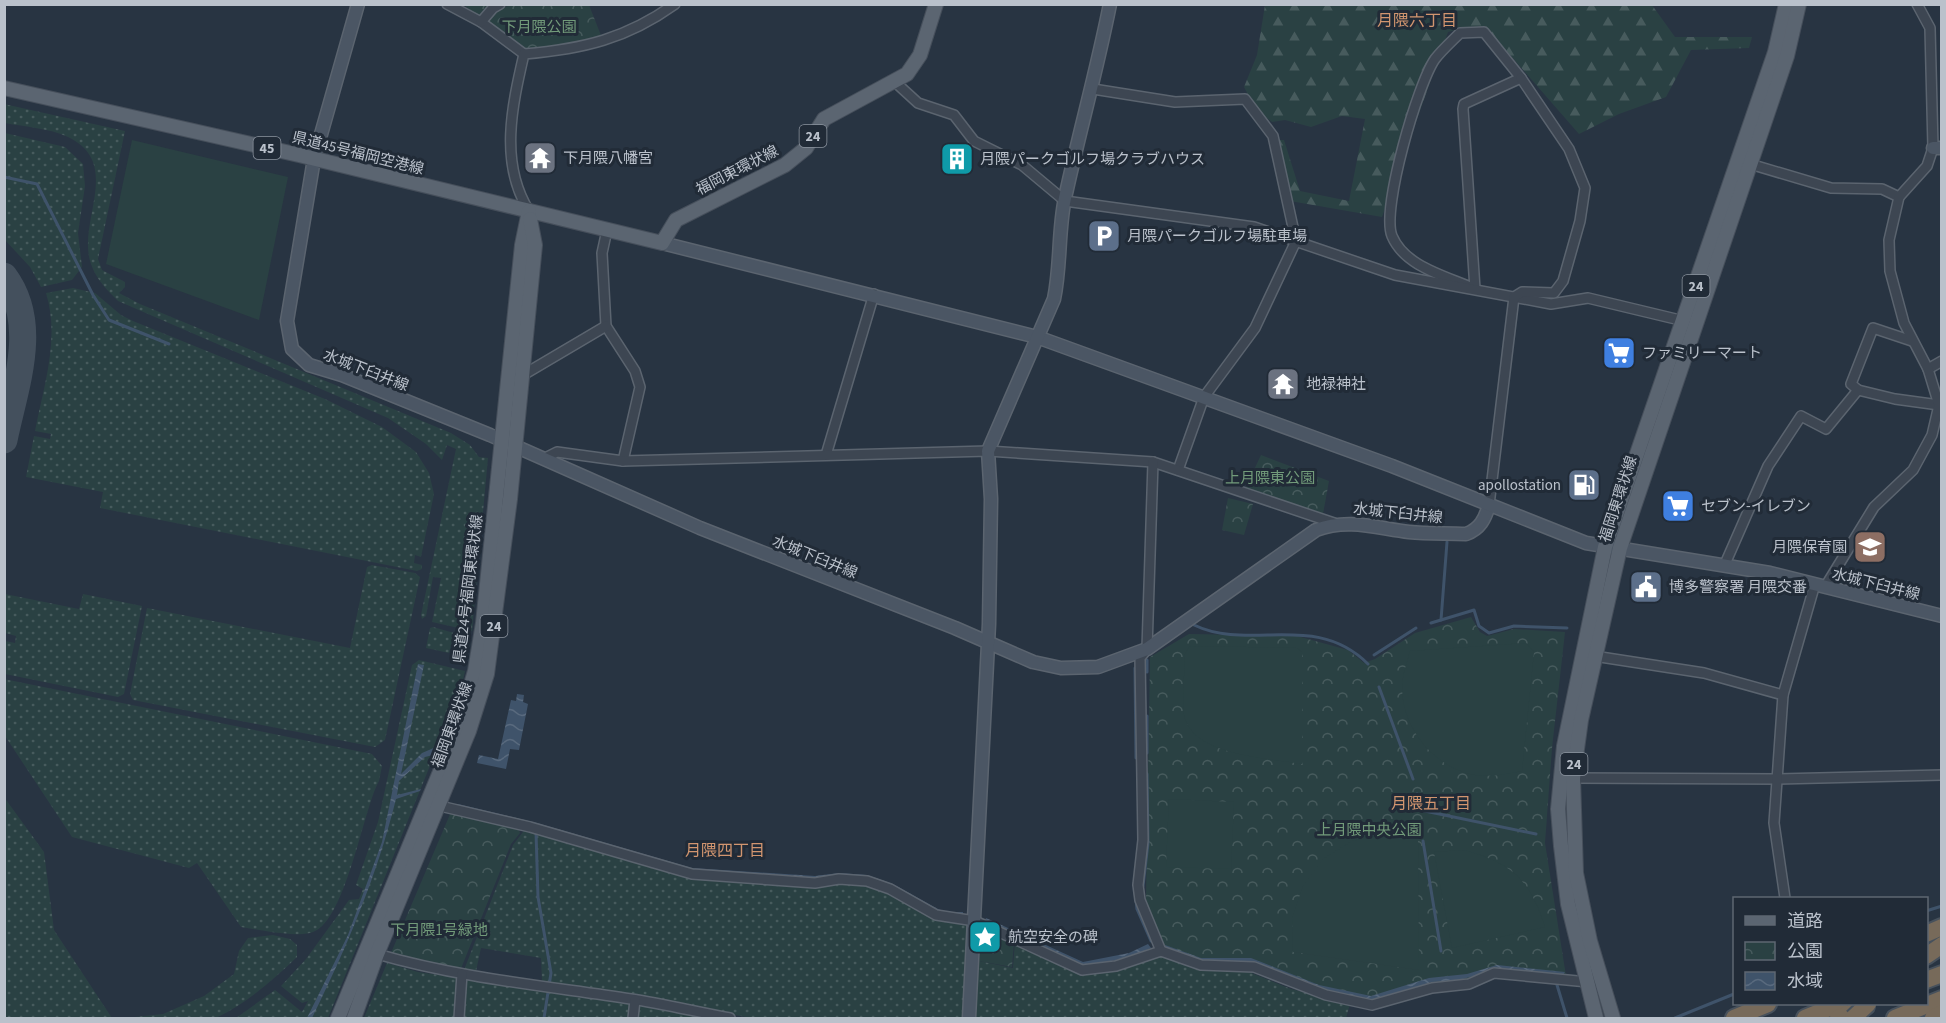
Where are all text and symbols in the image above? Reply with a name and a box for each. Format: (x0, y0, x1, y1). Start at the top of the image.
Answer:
district label: 月隈六丁目 (1377, 10, 1457, 32)
park label: 下月隈公園 (501, 17, 577, 38)
road number: 24 (800, 125, 826, 147)
street label: 県道45号福岡空港線 (290, 127, 426, 180)
road number: 45 (254, 137, 280, 159)
temple icon: 下月隈八幡宮 (522, 140, 558, 176)
street label: 福岡東環状線 (692, 141, 782, 200)
building icon: 月隈パークゴルフ場クラブハウス (939, 141, 975, 177)
place label: 下月隈八幡宮 (563, 148, 653, 169)
place label: 月隈パークゴルフ場クラブハウス (980, 149, 1205, 170)
parking icon: 月隈パークゴルフ場駐車場 (1086, 218, 1122, 254)
place label: 月隈パークゴルフ場駐車場 (1127, 226, 1307, 247)
road number: 24 (1682, 275, 1710, 297)
supermarket icon: ファミリーマート (1601, 335, 1637, 371)
place label: ファミリーマート (1642, 343, 1762, 364)
street label: 水城下臼井線 (320, 345, 412, 396)
temple icon: 地禄神社 (1265, 366, 1301, 402)
place label: 地禄神社 (1306, 374, 1366, 395)
street label: 福岡東環状線 (1595, 453, 1642, 545)
fuel station icon: apollostation (1566, 467, 1602, 503)
park label: 上月隈東公園 (1225, 468, 1315, 489)
place label: apollostation (1478, 475, 1561, 496)
supermarket icon: セブン-イレブン (1660, 488, 1696, 524)
place label: セブン-イレブン (1701, 496, 1811, 517)
street label: 水城下臼井線 (1352, 498, 1444, 529)
street label: 県道24号福岡東環状線 (449, 513, 488, 665)
school or university icon: 月隈保育園 (1852, 529, 1888, 565)
street label: 水城下臼井線 (769, 531, 860, 584)
place label: 月隈保育園 (1772, 537, 1847, 558)
street label: 水城下臼井線 (1830, 563, 1922, 606)
public building icon: 博多警察署 月隈交番 (1628, 569, 1664, 605)
place label: 博多警察署 月隈交番 (1669, 577, 1807, 598)
road number: 24 (480, 615, 508, 637)
street label: 福岡東環状線 (427, 679, 478, 771)
road number: 24 (1560, 753, 1588, 775)
district label: 月隈五丁目 (1391, 793, 1471, 815)
park label: 上月隈中央公園 (1316, 820, 1422, 841)
district label: 月隈四丁目 (685, 840, 765, 862)
legend (1733, 897, 1928, 1005)
text: 道路 (1787, 909, 1823, 934)
place icon: 航空安全の碑 (967, 919, 1003, 955)
park label: 下月隈1号緑地 (390, 920, 488, 941)
place label: 航空安全の碑 (1008, 927, 1098, 948)
text: 公園 (1787, 939, 1823, 964)
text: 水域 (1787, 969, 1823, 994)

